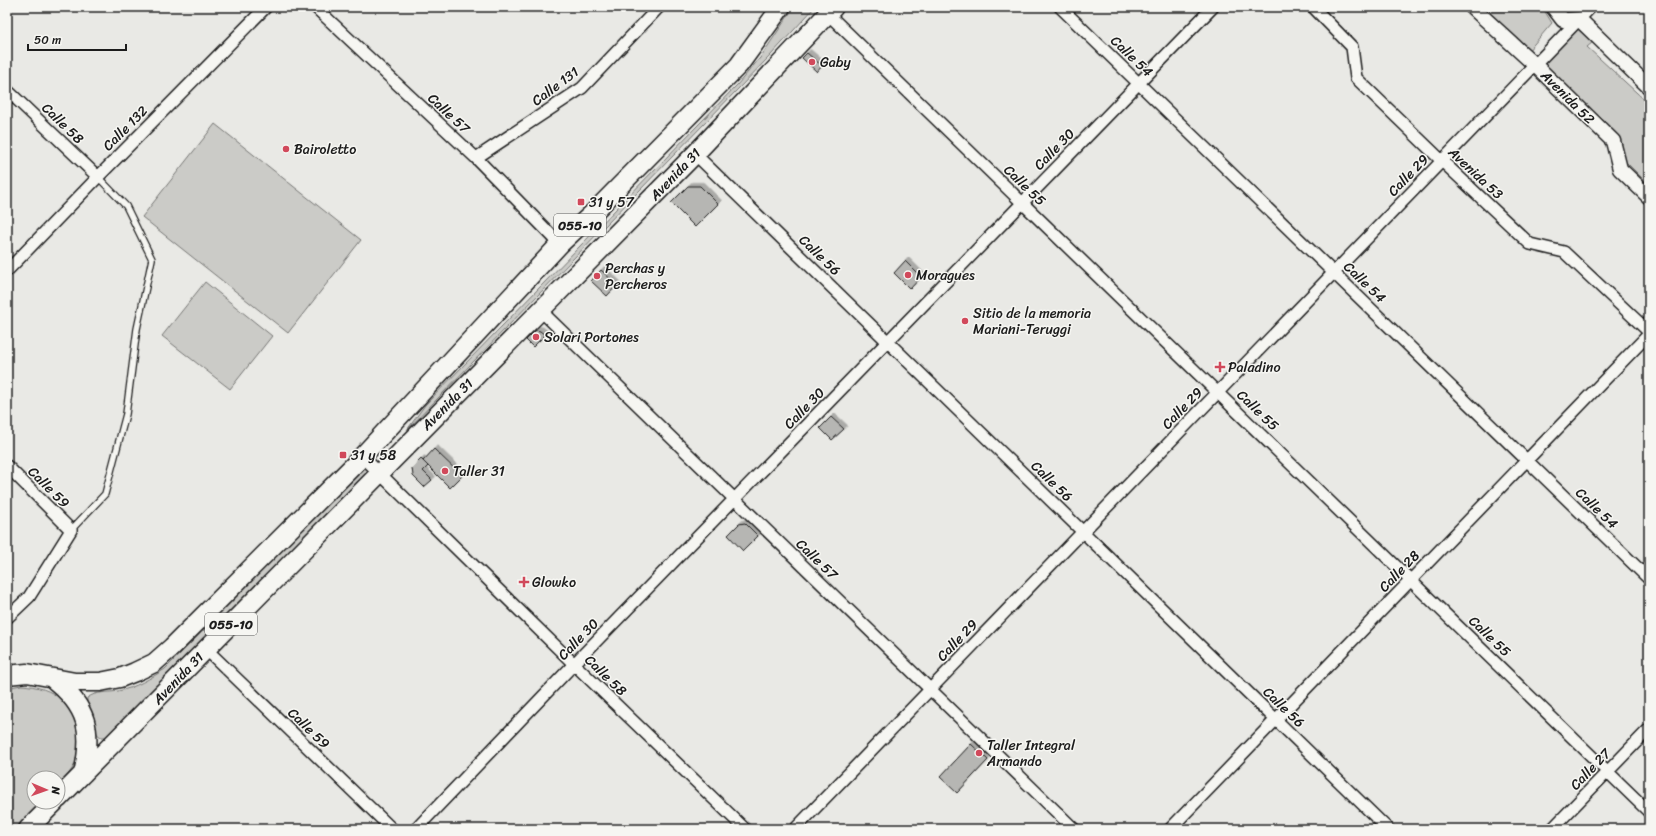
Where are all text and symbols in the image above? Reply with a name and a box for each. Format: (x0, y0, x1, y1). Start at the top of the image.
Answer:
scale bar (28, 26, 126, 52)
text: 50 m (34, 29, 61, 51)
street label: Calle 54 (1104, 29, 1159, 84)
place label: Gaby (820, 50, 851, 75)
marker: Gaby (807, 57, 817, 67)
street label: Calle 131 (526, 60, 584, 113)
street label: Avenida 52 (1534, 63, 1601, 131)
street label: Calle 57 (421, 87, 477, 141)
street label: Calle 58 (35, 96, 90, 151)
street label: Calle 132 (97, 100, 154, 157)
street label: Calle 30 (1028, 122, 1081, 176)
place label: Bairoletto (294, 137, 356, 162)
street label: Avenida 53 (1441, 140, 1509, 206)
street label: Avenida 31 (643, 142, 707, 208)
marker: Bairoletto (281, 144, 291, 154)
street label: Calle 29 (1382, 148, 1435, 202)
street label: Calle 55 (997, 158, 1052, 213)
place label: 31 y 57 (589, 190, 635, 215)
marker: 31 y 57 (576, 197, 586, 207)
road number: 055-10 (554, 214, 606, 236)
street label: Calle 56 (793, 229, 847, 282)
street label: Calle 54 (1337, 255, 1392, 310)
place label: Perchas y Percheros (605, 256, 668, 297)
place label: Moragues (916, 263, 975, 288)
marker: Moragues (903, 270, 913, 280)
marker: Perchas y Percheros (592, 271, 602, 281)
place label: Sitio de la memoria Mariani-Teruggi (973, 301, 1091, 342)
marker: Sitio de la memoria Mariani-Teruggi (960, 316, 970, 326)
place label: Solari Portones (544, 325, 639, 350)
marker: Solari Portones (531, 332, 541, 342)
place label: Paladino (1228, 355, 1281, 380)
marker: Paladino (1215, 362, 1225, 372)
street label: Avenida 31 (414, 372, 480, 437)
street label: Calle 30 (778, 381, 831, 435)
street label: Calle 29 (1156, 381, 1209, 435)
street label: Calle 55 (1230, 383, 1285, 438)
place label: 31 y 58 (351, 443, 397, 468)
marker: 31 y 58 (338, 450, 348, 460)
street label: Calle 56 (1025, 455, 1079, 508)
place label: Taller 31 (453, 459, 505, 484)
street label: Calle 59 (22, 460, 76, 515)
marker: Taller 31 (440, 466, 450, 476)
street label: Calle 54 (1569, 481, 1624, 536)
street label: Calle 57 (790, 533, 844, 587)
street label: Calle 28 (1373, 544, 1426, 598)
place label: Glowko (532, 570, 576, 595)
marker: Glowko (519, 577, 529, 587)
street label: Calle 55 (1462, 609, 1517, 664)
street label: Calle 30 (552, 612, 605, 666)
road number: 055-10 (205, 613, 257, 635)
street label: Calle 29 (931, 613, 984, 667)
street label: Avenida 31 (146, 646, 210, 712)
street label: Calle 58 (578, 648, 633, 703)
street label: Calle 56 (1257, 681, 1311, 734)
street label: Calle 59 (281, 701, 336, 756)
place label: Taller Integral Armando (986, 733, 1076, 774)
street label: Calle 27 (1564, 742, 1618, 796)
marker: Taller Integral Armando (974, 748, 984, 758)
north arrow (26, 770, 66, 810)
text: N (46, 785, 65, 795)

